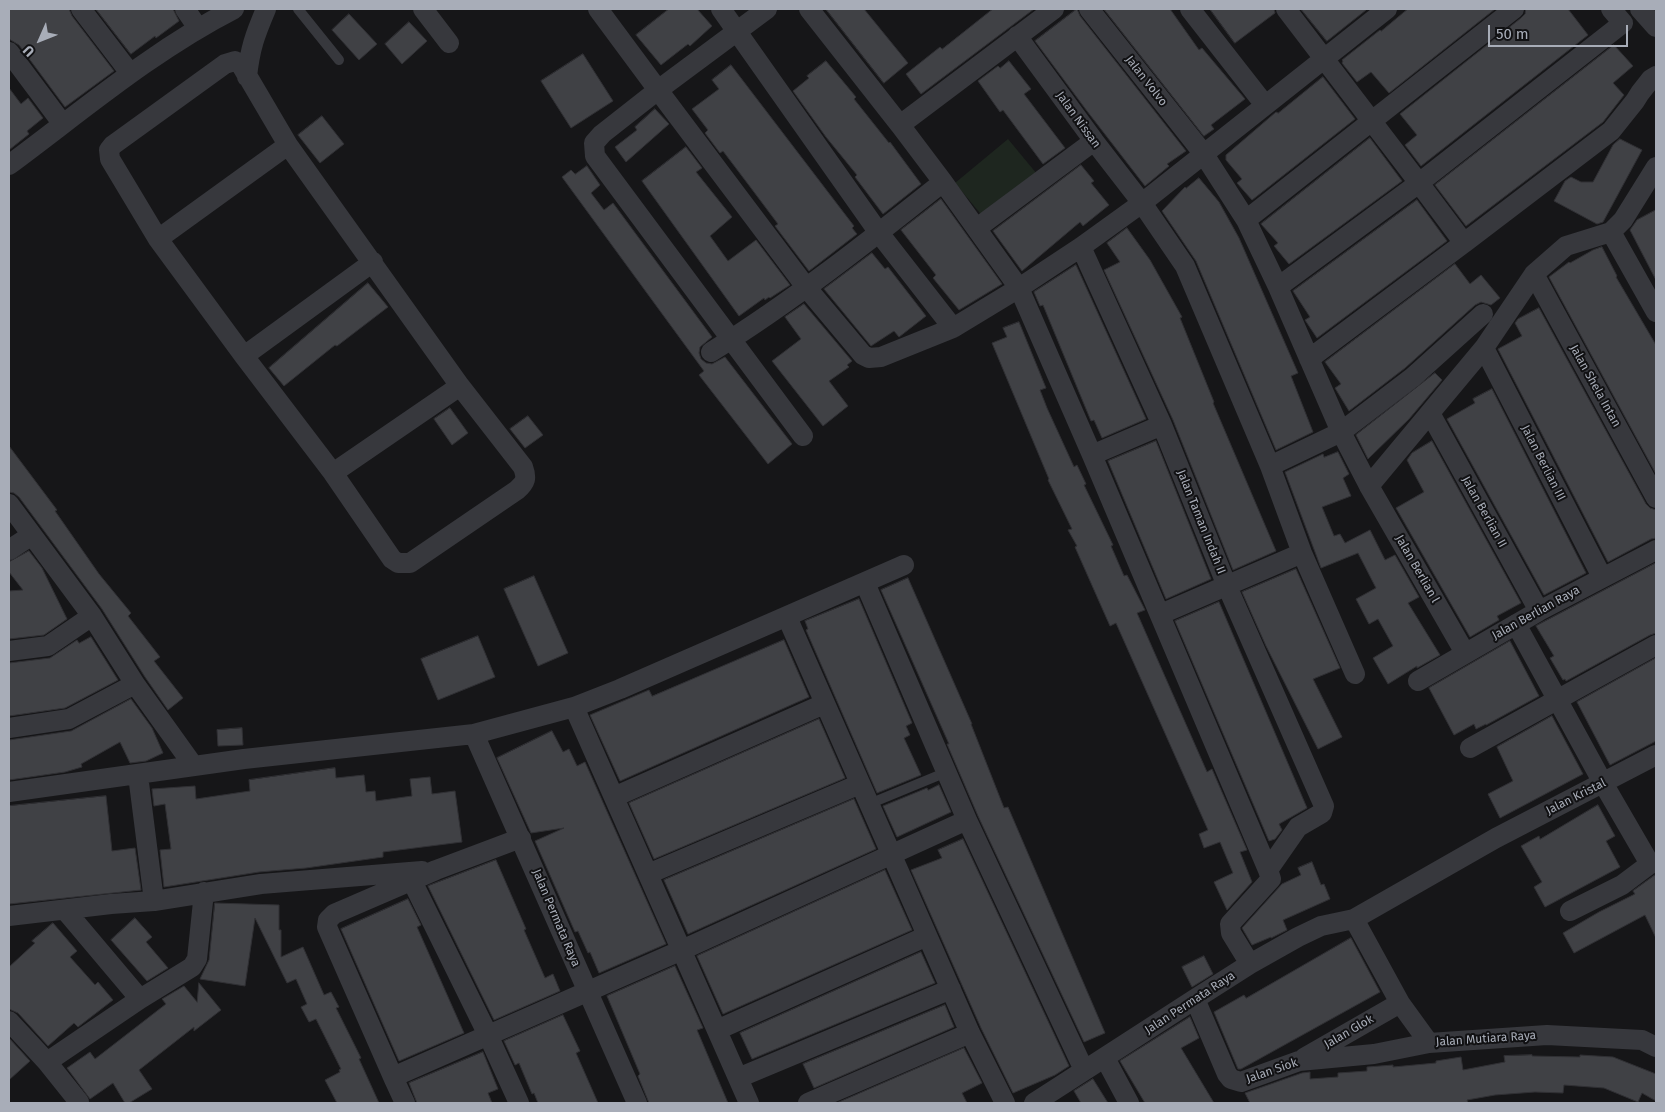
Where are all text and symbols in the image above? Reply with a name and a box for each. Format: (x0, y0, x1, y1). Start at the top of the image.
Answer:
north arrow (15, 15, 65, 65)
scale bar (1490, 15, 1630, 47)
text: 50 m (1496, 25, 1529, 43)
text: U (20, 42, 38, 60)
street label: Jalan Volvo (1122, 53, 1170, 109)
street label: Jalan Nissan (1053, 89, 1103, 151)
street label: Jalan Shela Intan (1566, 342, 1624, 430)
street label: Jalan Berlian III (1518, 423, 1568, 503)
street label: Jalan Taman Indah II (1174, 468, 1228, 576)
street label: Jalan Berlian II (1458, 474, 1510, 550)
street label: Jalan Berlian l (1392, 533, 1442, 605)
street label: Jalan Berlian Raya (1490, 583, 1582, 643)
street label: Jalan Kristal (1544, 776, 1608, 818)
street label: Jalan Permata Raya (529, 867, 583, 969)
street label: Jalan Permata Raya (1142, 968, 1238, 1038)
street label: Jalan Glok (1322, 1012, 1376, 1052)
street label: Jalan Mutiara Raya (1435, 1028, 1537, 1050)
street label: Jalan Siok (1244, 1056, 1300, 1086)

